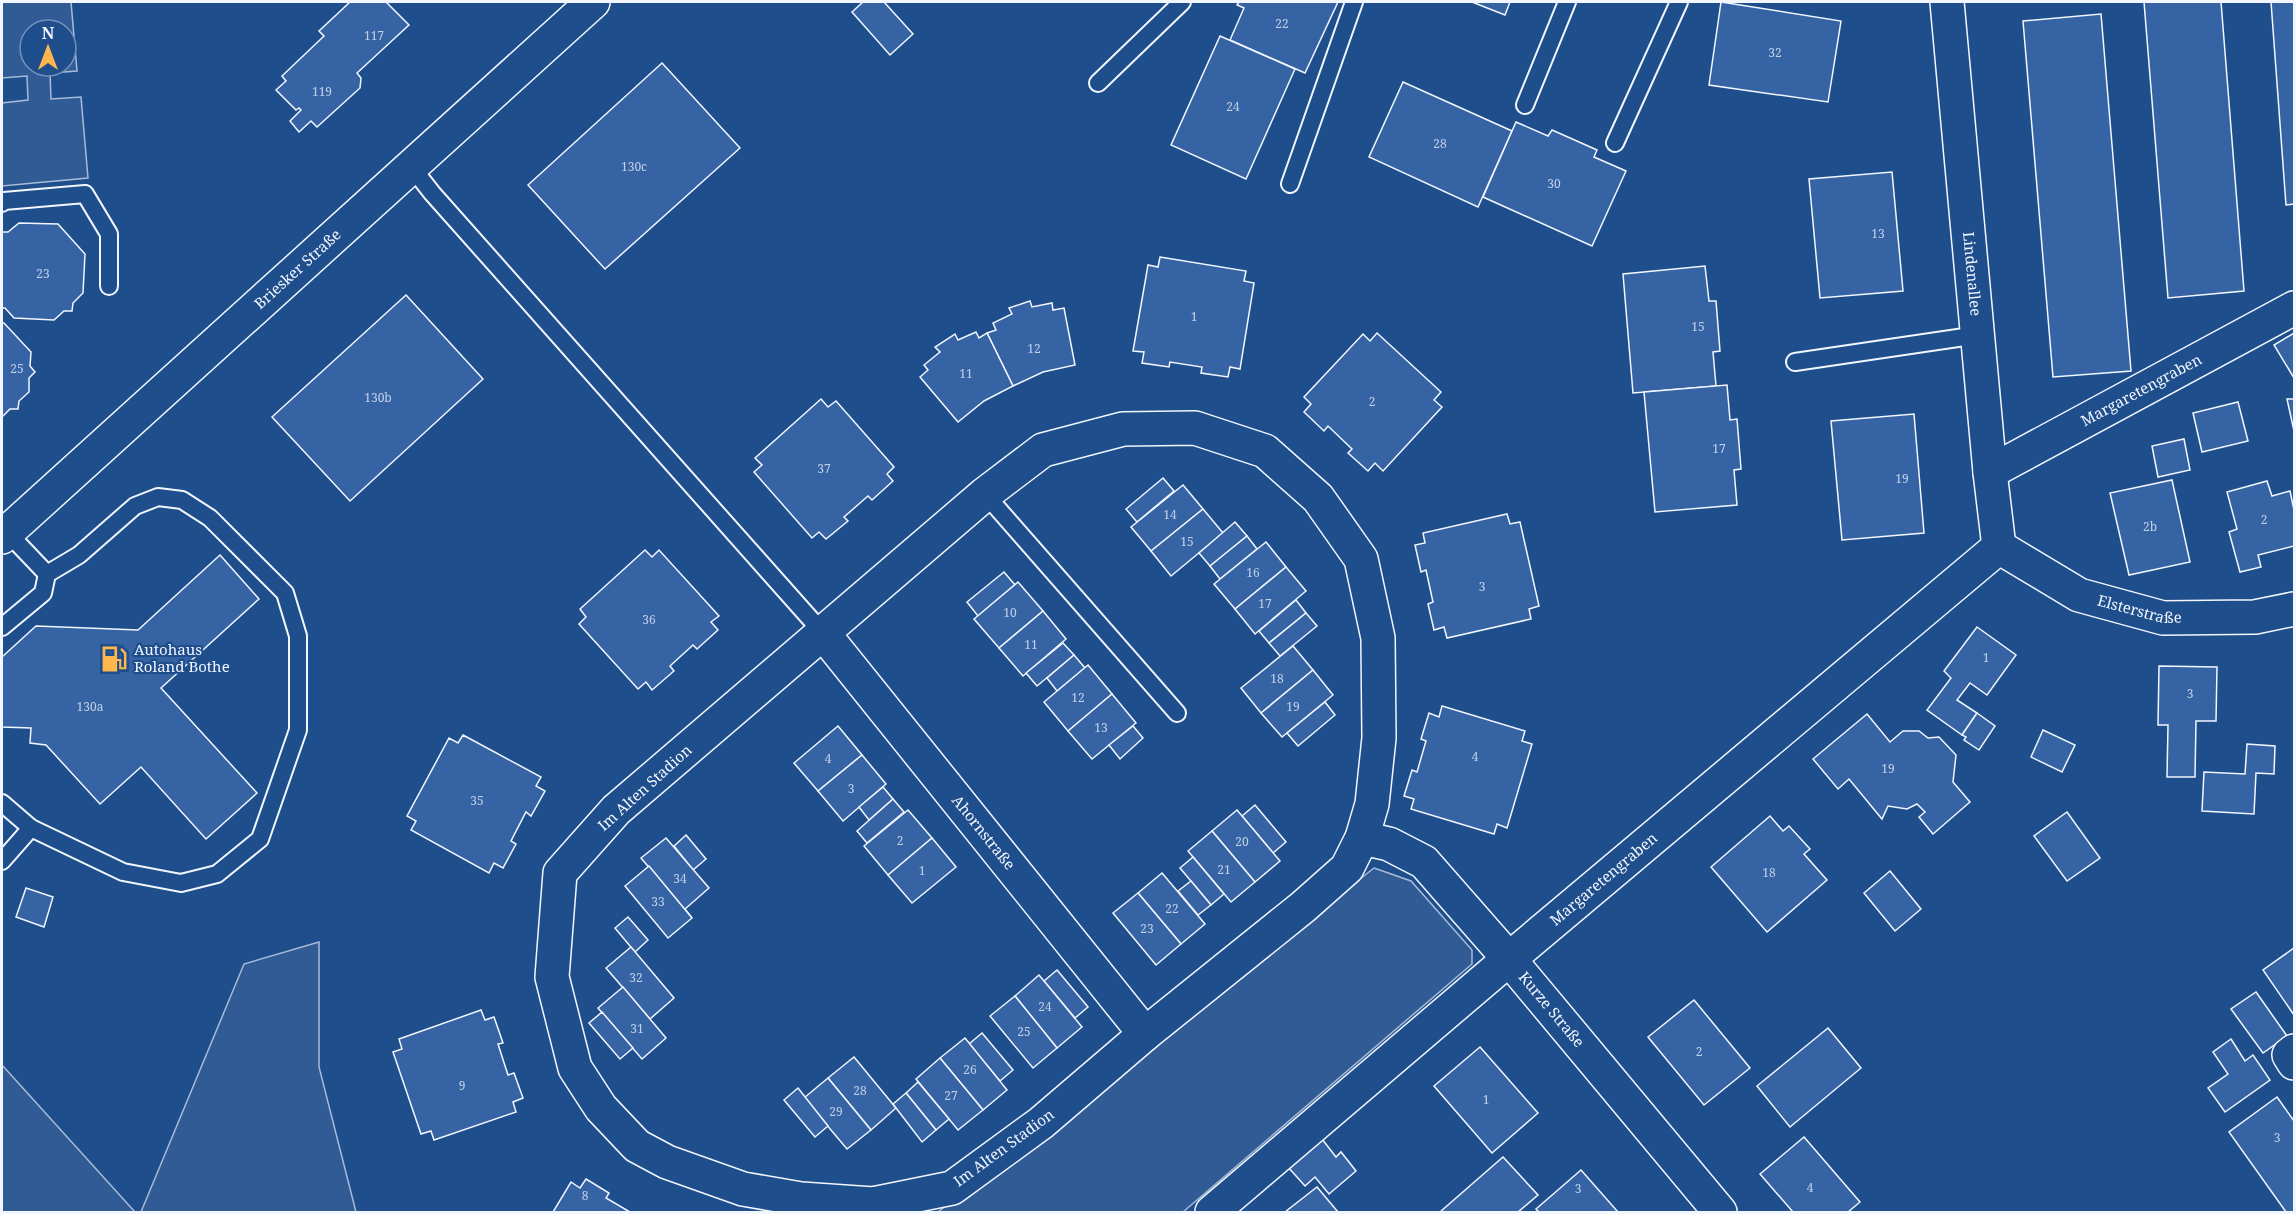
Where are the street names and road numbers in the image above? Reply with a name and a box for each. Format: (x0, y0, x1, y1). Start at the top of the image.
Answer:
street label: Briesker Straße (249, 224, 345, 313)
street label: Lindenallee (1959, 231, 1987, 317)
street label: Margaretengraben (2077, 349, 2205, 430)
street label: Elsterstraße (2096, 590, 2182, 627)
street label: Im Alten Stadion (593, 739, 696, 835)
street label: Ahornstraße (948, 790, 1020, 874)
street label: Margaretengraben (1545, 827, 1661, 929)
street label: Kurze Straße (1515, 967, 1589, 1051)
street label: Im Alten Stadion (949, 1104, 1058, 1191)

